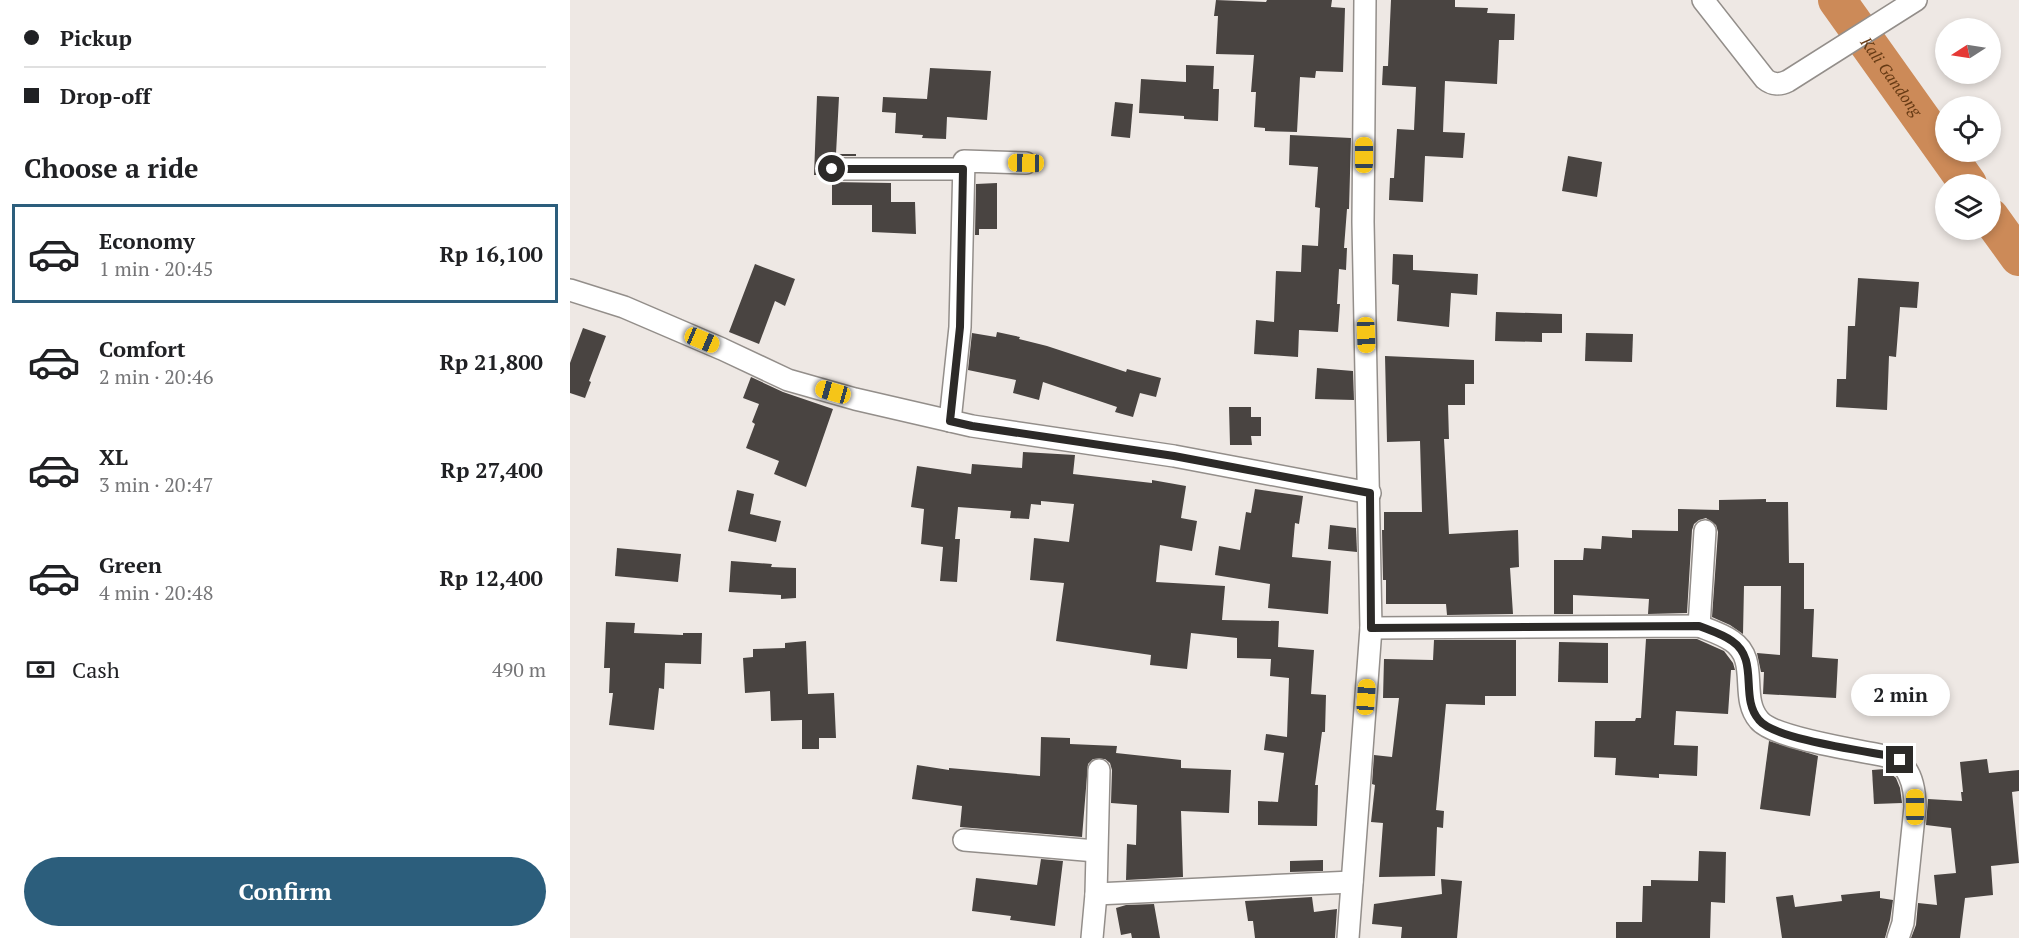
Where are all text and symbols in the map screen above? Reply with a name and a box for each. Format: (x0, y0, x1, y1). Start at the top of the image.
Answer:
north arrow (1935, 18, 2001, 84)
map controls (1935, 18, 2001, 240)
text: Pickup (60, 23, 132, 52)
water label: Kali Gandong (1855, 32, 1928, 122)
text: Drop-off (60, 81, 151, 110)
button: locate (1935, 96, 2001, 162)
car (1355, 137, 1373, 173)
text: Choose a ride (24, 150, 199, 186)
car (1008, 154, 1044, 172)
route start (818, 155, 845, 182)
button: layers (1935, 174, 2001, 240)
text: Economy (99, 226, 195, 255)
icon: car (27, 227, 81, 281)
text: Rp 16,100 (439, 239, 543, 268)
text: 1 min · 20:45 (99, 255, 213, 282)
car (1356, 317, 1376, 353)
car (682, 325, 722, 355)
text: Comfort (99, 334, 185, 363)
icon: car (27, 335, 81, 389)
text: Rp 21,800 (439, 347, 543, 376)
text: 2 min · 20:46 (99, 363, 213, 390)
car (813, 378, 853, 406)
text: XL (99, 442, 128, 471)
icon: car (27, 443, 81, 497)
text: Rp 27,400 (441, 455, 543, 484)
text: 3 min · 20:47 (99, 471, 213, 498)
text: Green (99, 550, 162, 579)
icon: car (27, 551, 81, 605)
text: Rp 12,400 (439, 563, 543, 592)
text: 4 min · 20:48 (99, 579, 213, 606)
icon: cash (24, 653, 57, 686)
text: Cash (72, 655, 120, 684)
text: 490 m (492, 656, 546, 683)
callout: 2 min (1850, 673, 1950, 715)
car (1356, 678, 1376, 716)
text: 2 min (1873, 681, 1928, 708)
route end (1886, 746, 1913, 773)
car (1906, 789, 1924, 825)
button: Confirm (24, 857, 546, 926)

